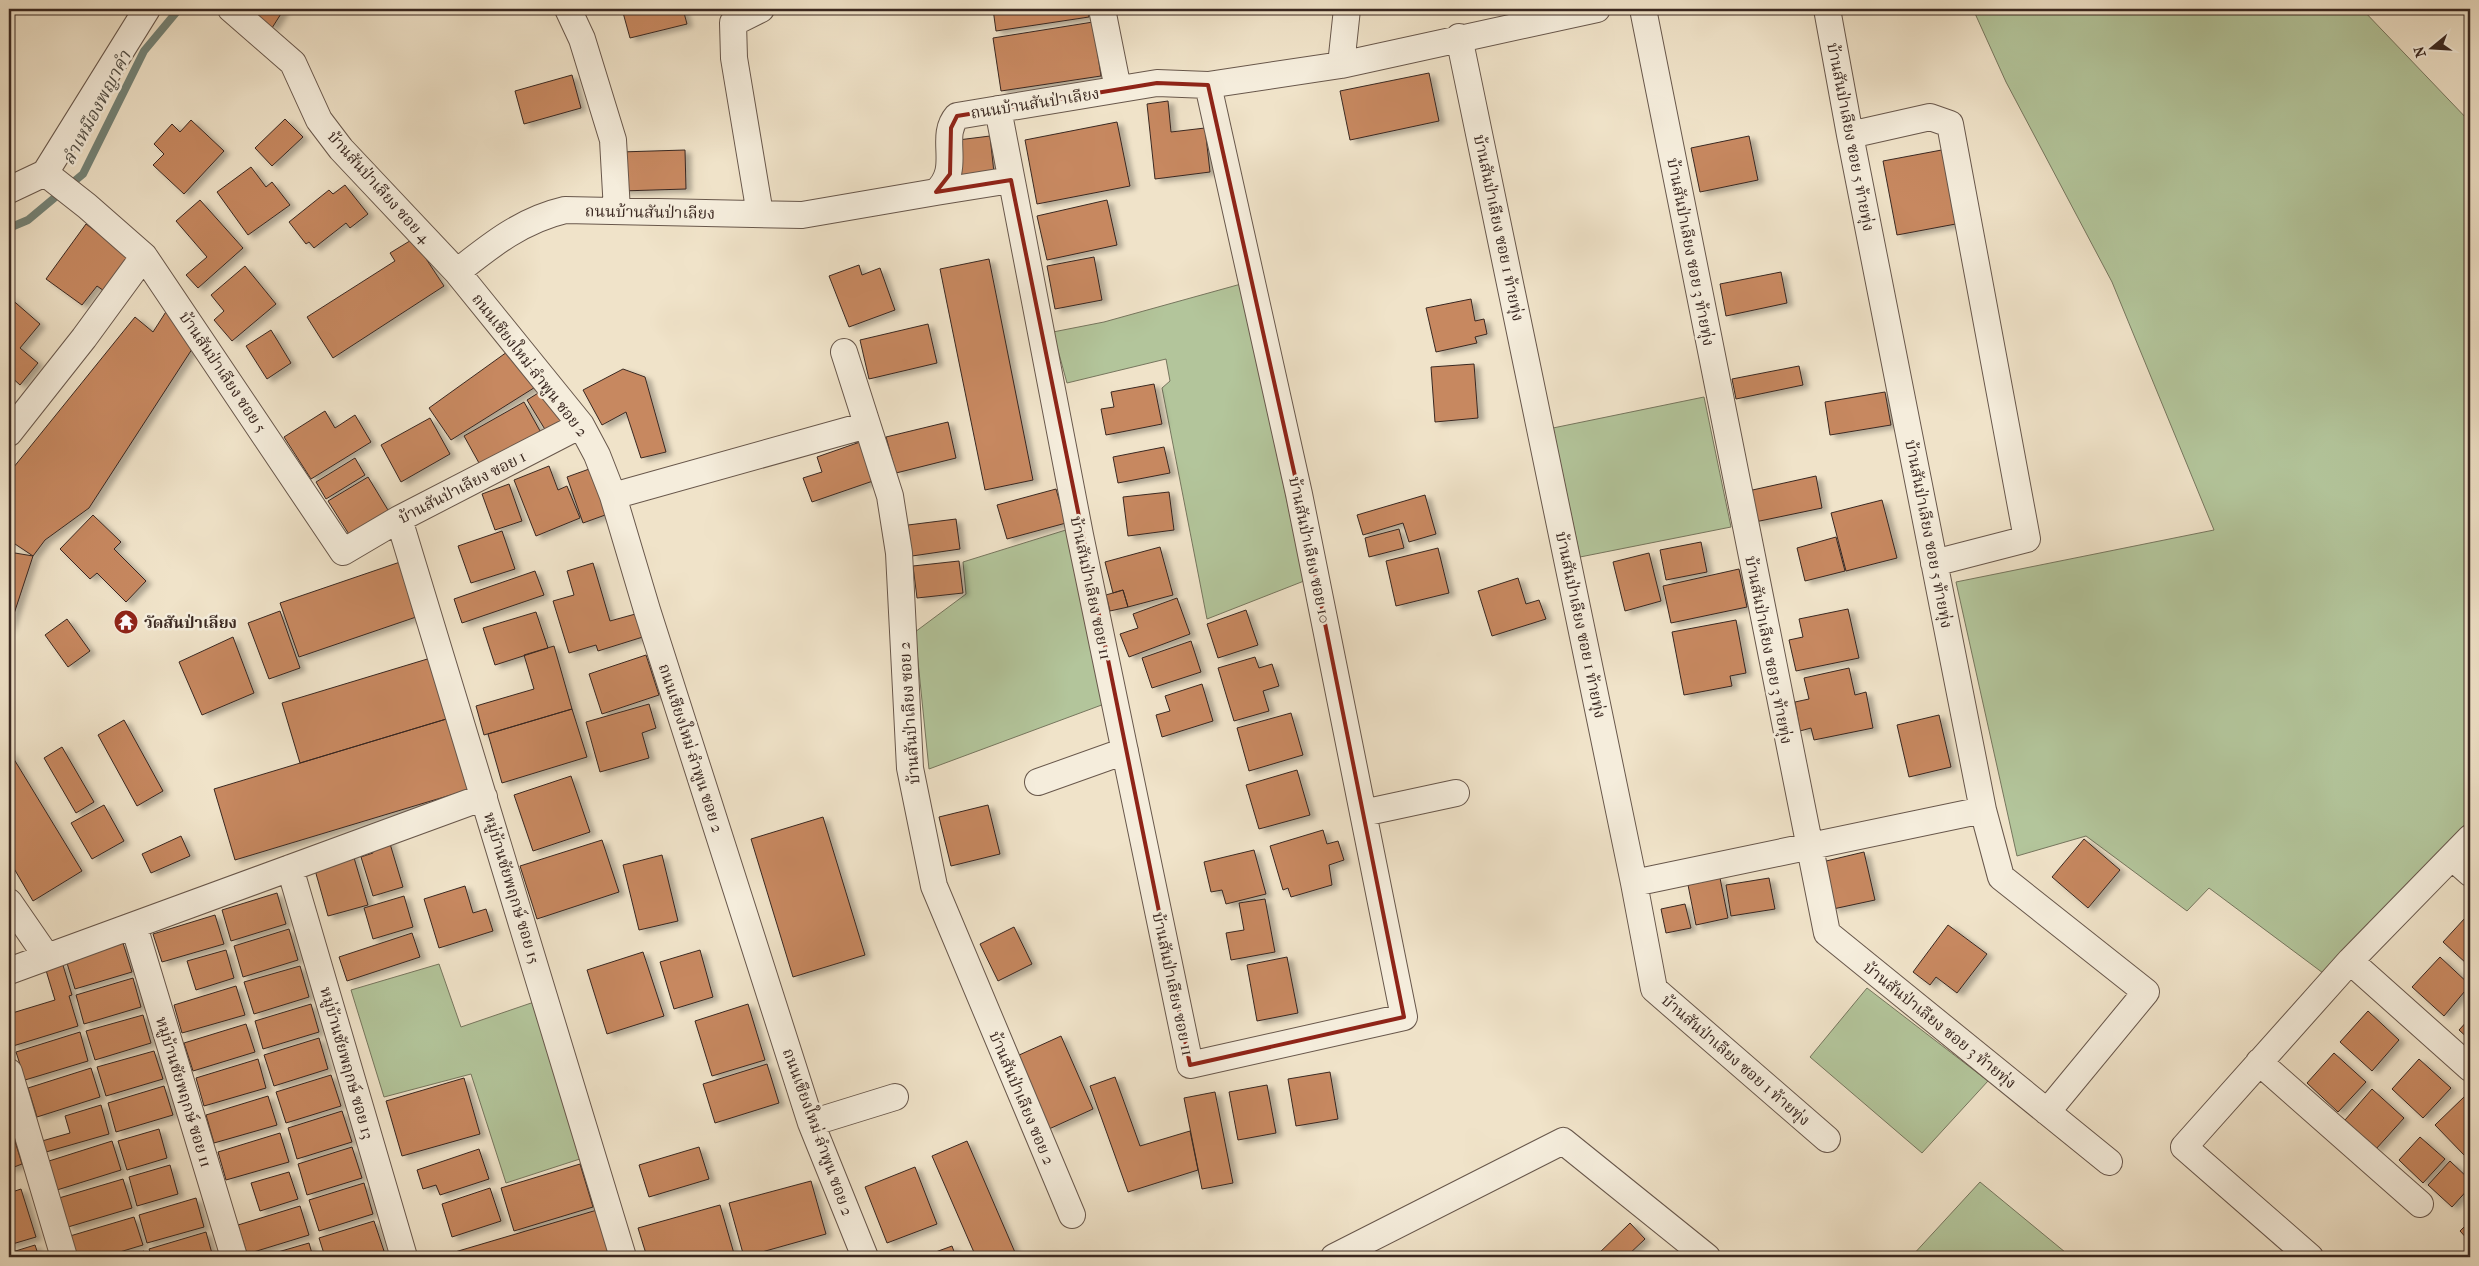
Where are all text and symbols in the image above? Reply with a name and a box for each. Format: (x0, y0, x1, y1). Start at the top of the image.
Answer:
north arrow (2406, 22, 2456, 72)
street label: บ้านสันป่าเลียง ซอย 5 ท้ายทุ่ง (1821, 41, 1879, 233)
text: N (2410, 44, 2430, 60)
water label: ลำเหมืองพญาคำ (58, 46, 136, 169)
street label: ถนนบ้านสันป่าเลียง (969, 83, 1101, 123)
street label: บ้านสันป่าเลียง ซอย 4 (324, 127, 435, 247)
street label: บ้านสันป่าเลียง ซอย 1 ท้ายทุ่ง (1468, 133, 1528, 323)
street label: บ้านสันป่าเลียง ซอย 3 ท้ายทุ่ง (1661, 156, 1719, 348)
street label: ถนนบ้านสันป่าเลียง (585, 201, 715, 223)
street label: ถนนเชียงใหม่-ลำพูน ซอย 2 (467, 289, 593, 441)
street label: บ้านสันป่าเลียง ซอย 5 (175, 308, 271, 436)
street label: บ้านสันป่าเลียง ซอย 5 ท้ายทุ่ง (1899, 438, 1957, 630)
street label: บ้านสันป่าเลียง ซอย 1 (395, 447, 529, 527)
street label: บ้านสันป่าเลียง ซอย 10 (1285, 475, 1335, 625)
street label: บ้านสันป่าเลียง ซอย 11 (1066, 514, 1116, 662)
street label: บ้านสันป่าเลียง ซอย 1 ท้ายทุ่ง (1550, 530, 1610, 720)
street label: บ้านสันป่าเลียง ซอย 3 ท้ายทุ่ง (1739, 554, 1797, 746)
temple icon: วัดสันป่าเลียง (113, 609, 139, 635)
place label: วัดสันป่าเลียง (144, 613, 237, 632)
street label: บ้านสันป่าเลียง ซอย 2 (895, 641, 923, 785)
street label: ถนนเชียงใหม่-ลำพูน ซอย 2 (654, 661, 728, 835)
street label: หมู่บ้านชัยพฤกษ์ ซอย 15 (479, 810, 544, 967)
street label: บ้านสันป่าเลียง ซอย 11 (1148, 910, 1198, 1058)
street label: บ้านสันป่าเลียง ซอย 3 ท้ายทุ่ง (1859, 957, 2020, 1094)
street label: หมู่บ้านชัยพฤกษ์ ซอย 13 (315, 985, 378, 1142)
street label: บ้านสันป่าเลียง ซอย 1 ท้ายทุ่ง (1657, 990, 1814, 1131)
street label: หมู่บ้านชัยพฤกษ์ ซอย 11 (151, 1014, 216, 1170)
street label: บ้านสันป่าเลียง ซอย 2 (985, 1028, 1059, 1168)
street label: ถนนเชียงใหม่-ลำพูน ซอย 2 (778, 1045, 858, 1219)

